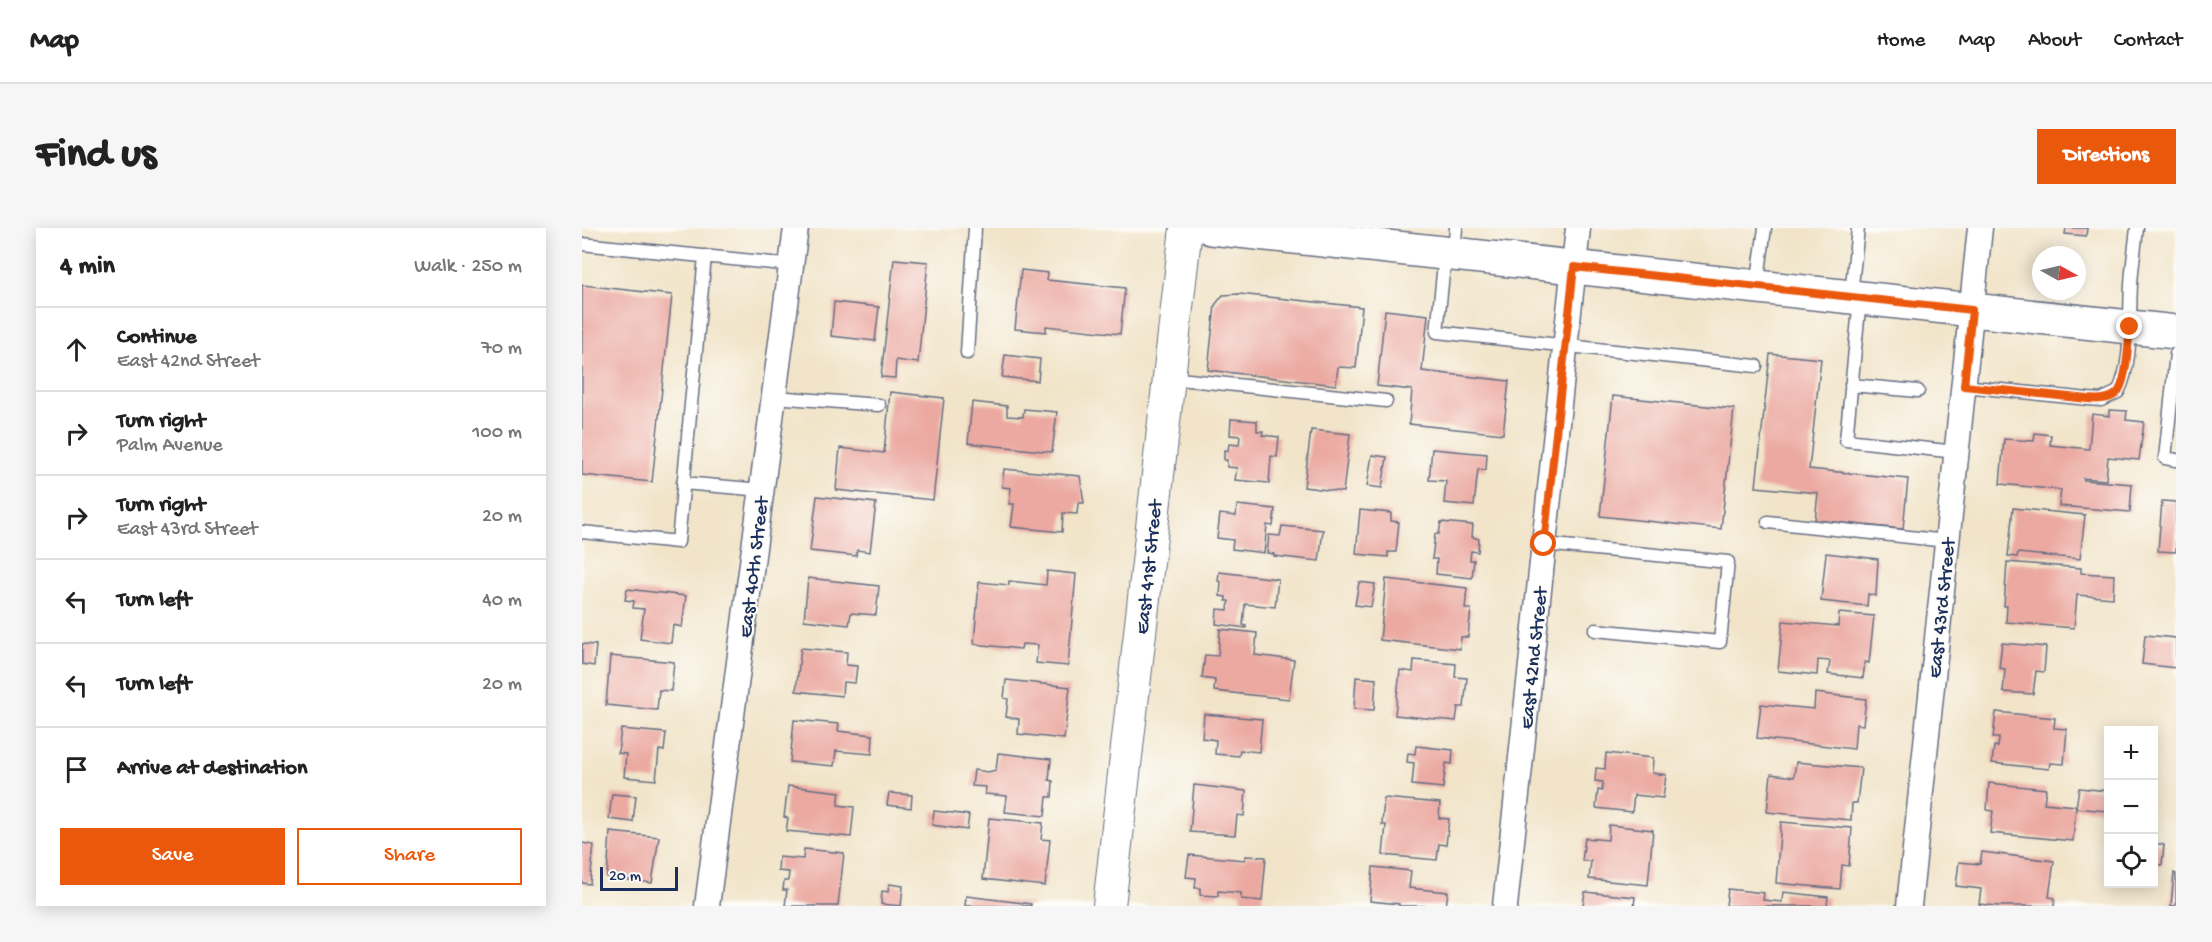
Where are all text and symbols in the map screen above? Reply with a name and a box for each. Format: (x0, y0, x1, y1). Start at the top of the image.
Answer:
text: Map (30, 25, 79, 58)
text: Home (1877, 29, 1925, 54)
text: Map (1958, 29, 1995, 54)
text: About (2028, 29, 2081, 54)
text: Contact (2114, 29, 2182, 54)
button: Directions (2037, 129, 2176, 184)
text: Find us (36, 132, 156, 181)
north arrow (2032, 246, 2086, 300)
text: 4 min (60, 252, 115, 283)
text: Walk · 250 m (414, 256, 522, 279)
route end (2116, 313, 2142, 339)
text: Continue (117, 325, 197, 351)
icon: ahead (60, 333, 93, 366)
text: 70 m (481, 338, 522, 361)
text: East 42nd Street (117, 351, 259, 374)
text: Turn right (117, 409, 205, 435)
icon: right (60, 417, 93, 450)
text: 100 m (472, 422, 522, 445)
text: Palm Avenue (117, 435, 223, 458)
text: Turn right (117, 493, 205, 519)
street label: East 40th Street (735, 494, 776, 639)
street label: East 41st Street (1132, 497, 1169, 636)
icon: right (60, 501, 93, 534)
text: 20 m (482, 506, 522, 529)
text: East 43rd Street (117, 519, 258, 542)
route start (1530, 530, 1556, 556)
street label: East 43rd Street (1925, 535, 1962, 679)
icon: left (60, 585, 93, 618)
street label: East 42nd Street (1517, 585, 1555, 730)
text: Turn left (117, 588, 191, 614)
text: 40 m (482, 590, 522, 613)
icon: left (60, 669, 93, 702)
text: Turn left (117, 672, 191, 698)
text: 20 m (482, 674, 522, 697)
map controls (2104, 726, 2158, 888)
button: + (2104, 726, 2158, 780)
icon: arrive (60, 753, 93, 786)
text: Arrive at destination (117, 756, 307, 782)
button: − (2104, 780, 2158, 834)
button: Save (60, 828, 285, 885)
button: Share (297, 828, 522, 885)
button: locate (2104, 834, 2158, 888)
scale bar (600, 864, 678, 892)
text: 20 m (609, 868, 641, 887)

